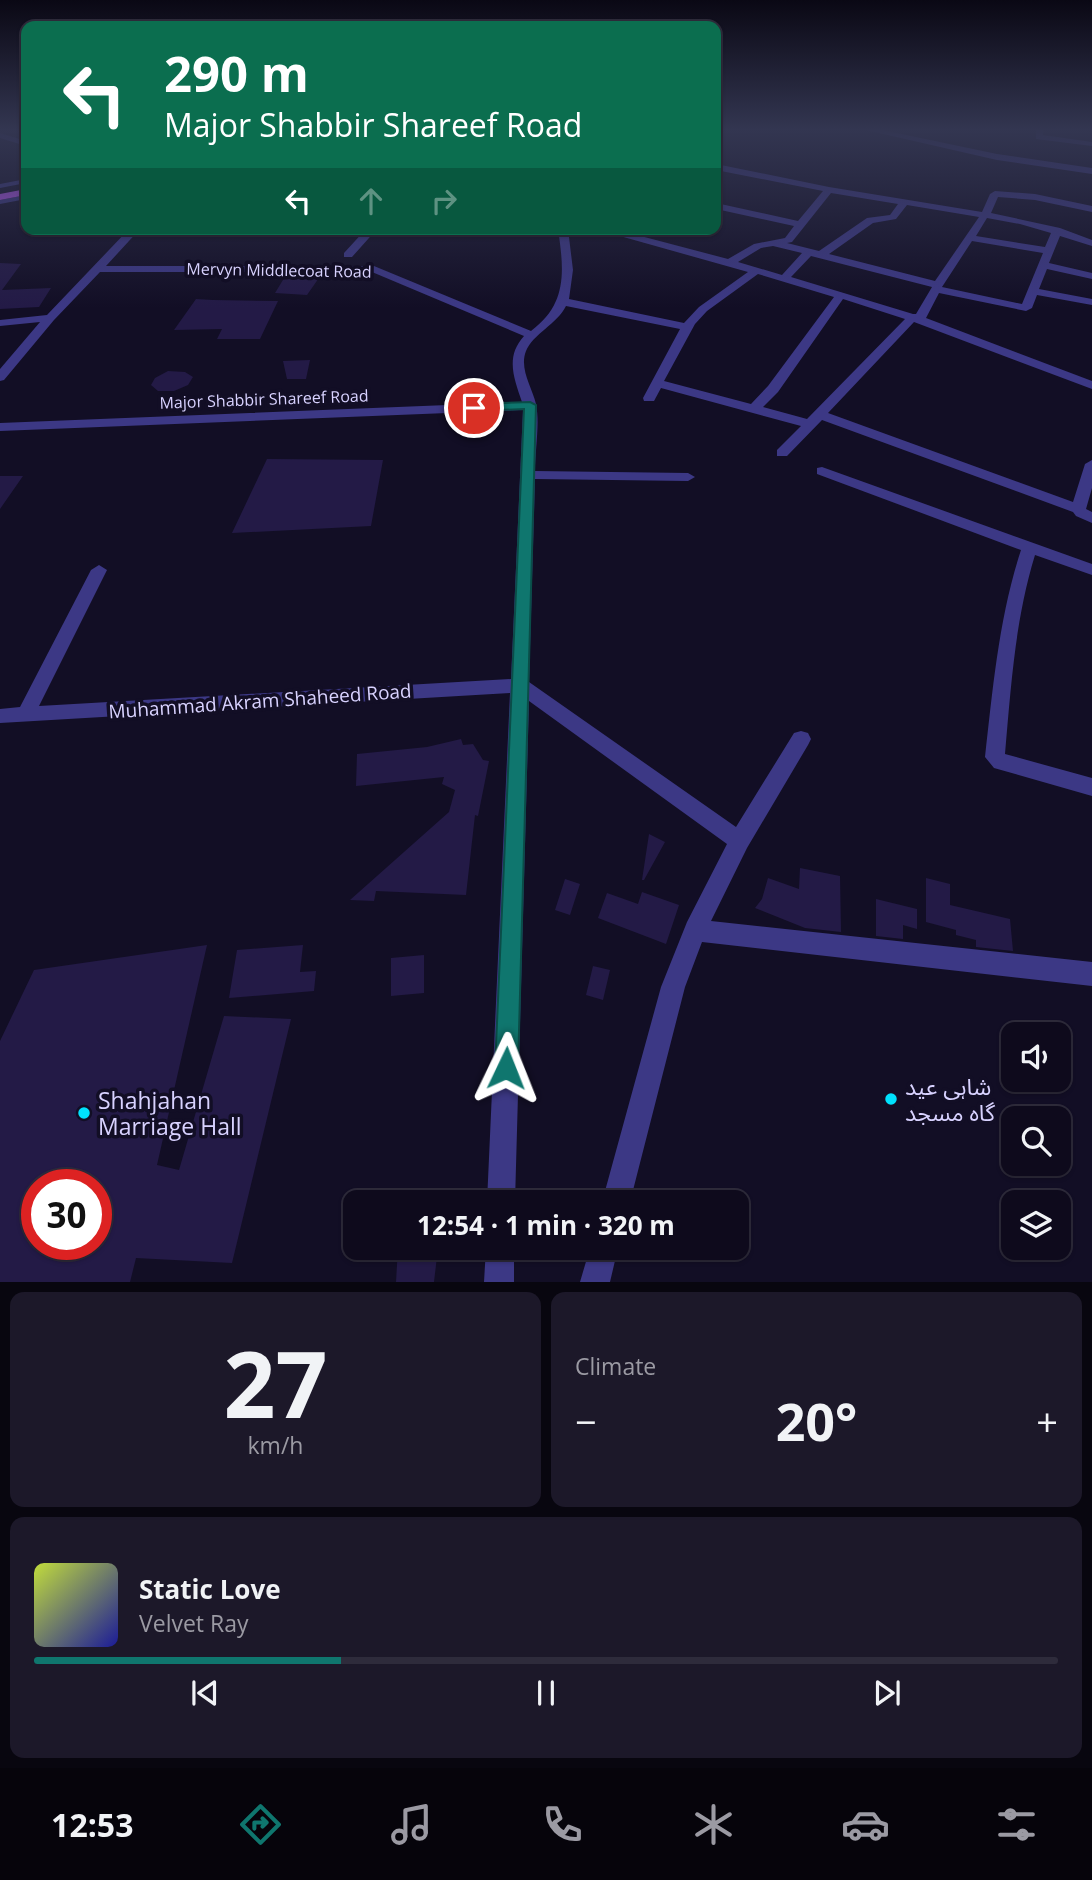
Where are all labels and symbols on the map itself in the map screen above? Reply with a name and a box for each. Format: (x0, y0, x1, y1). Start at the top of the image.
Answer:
street label: Mervyn Middlecoat Road (186, 257, 372, 283)
pin (444, 378, 504, 438)
street label: Major Shabbir Shareef Road (159, 384, 369, 414)
street label: Muhammad Akram Shaheed Road (108, 677, 412, 725)
position arrow (469, 1031, 543, 1105)
place label: شاہی عید گاہ مسجد (905, 1070, 995, 1128)
place label: Shahjahan Marriage Hall (98, 1084, 242, 1142)
marker: شاہی عید گاہ مسجد (883, 1091, 899, 1107)
marker: Shahjahan Marriage Hall (76, 1105, 92, 1121)
speed limit sign: 30 (21, 1169, 112, 1260)

